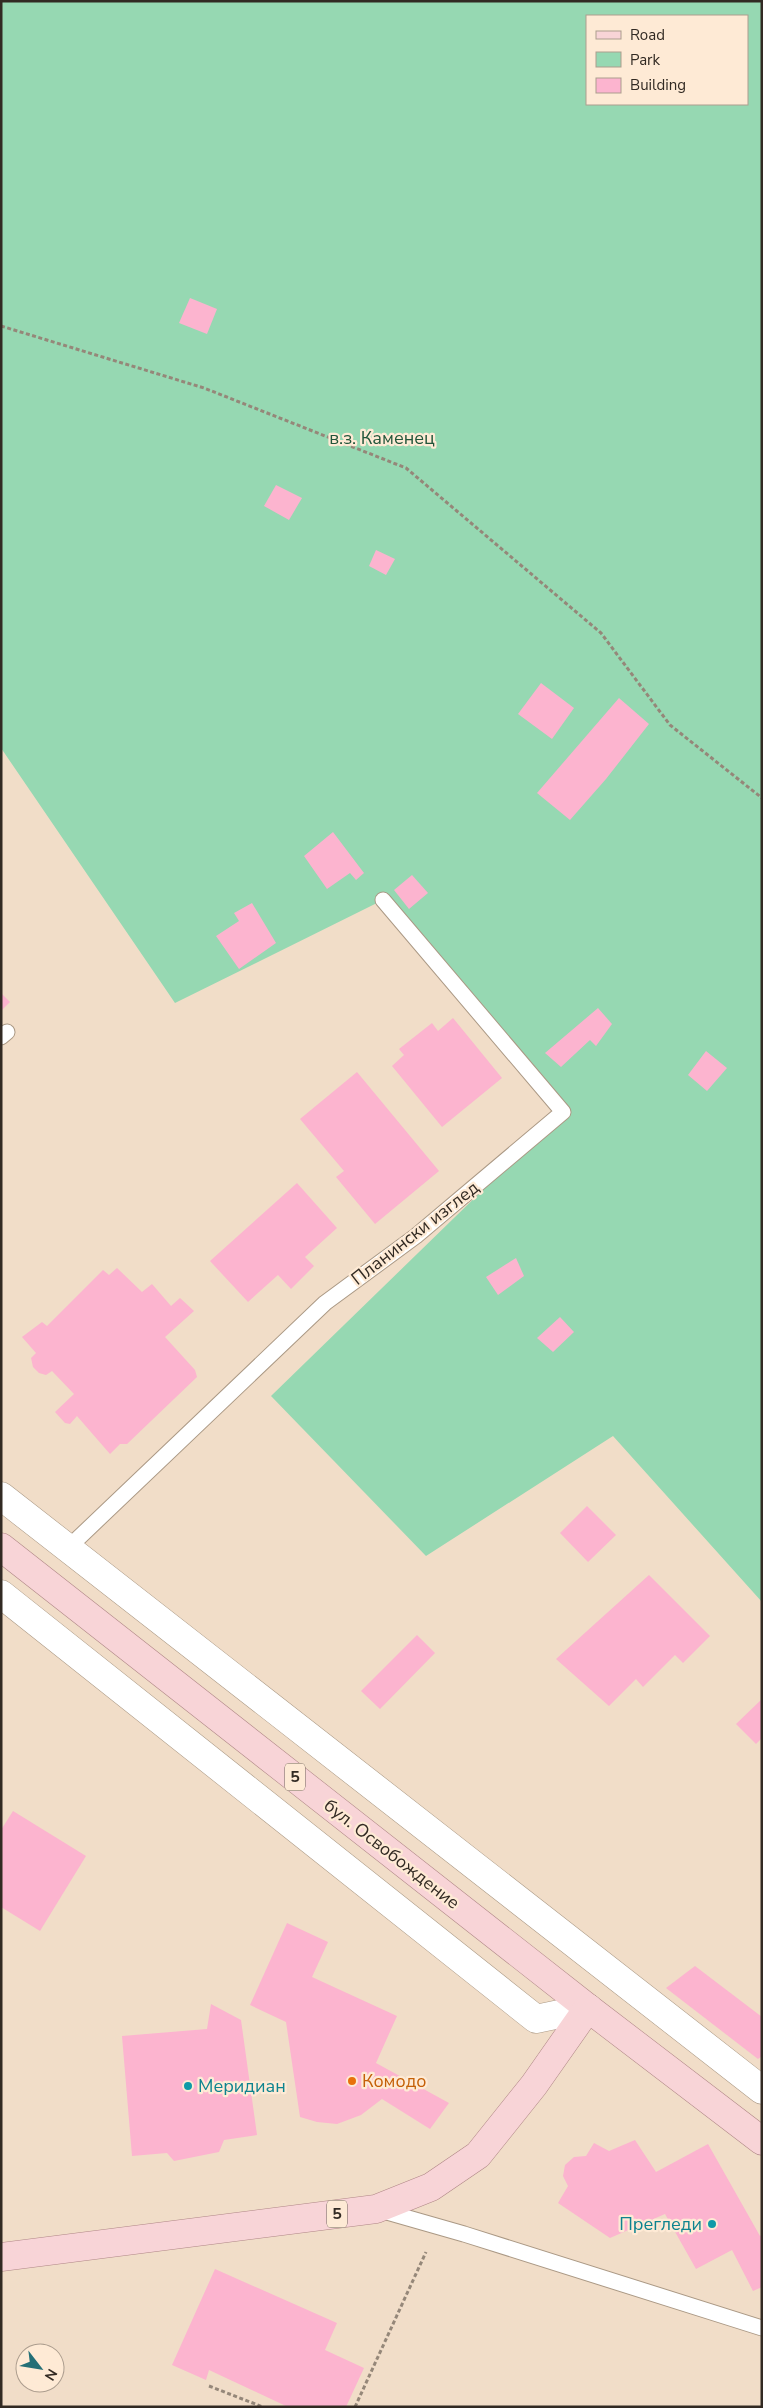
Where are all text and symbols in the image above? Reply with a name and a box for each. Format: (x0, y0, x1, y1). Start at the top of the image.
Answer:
legend (586, 15, 748, 105)
text: Road (630, 25, 665, 45)
text: Park (630, 50, 660, 70)
text: Building (630, 75, 686, 95)
park label: в.з. Каменец (329, 426, 435, 450)
street label: Планински изглед (346, 1175, 484, 1291)
road number: 5 (285, 1764, 305, 1790)
street label: бул. Освобождение (319, 1793, 465, 1915)
place label: Комодо (362, 2069, 427, 2093)
place label: Меридиан (198, 2074, 286, 2098)
marker: Комодо (346, 2075, 358, 2087)
marker: Меридиан (182, 2080, 194, 2092)
road number: 5 (327, 2200, 347, 2228)
place label: Прегледи (619, 2212, 702, 2236)
marker: Прегледи (706, 2218, 718, 2230)
north arrow (15, 2343, 65, 2393)
text: N (40, 2365, 62, 2384)

